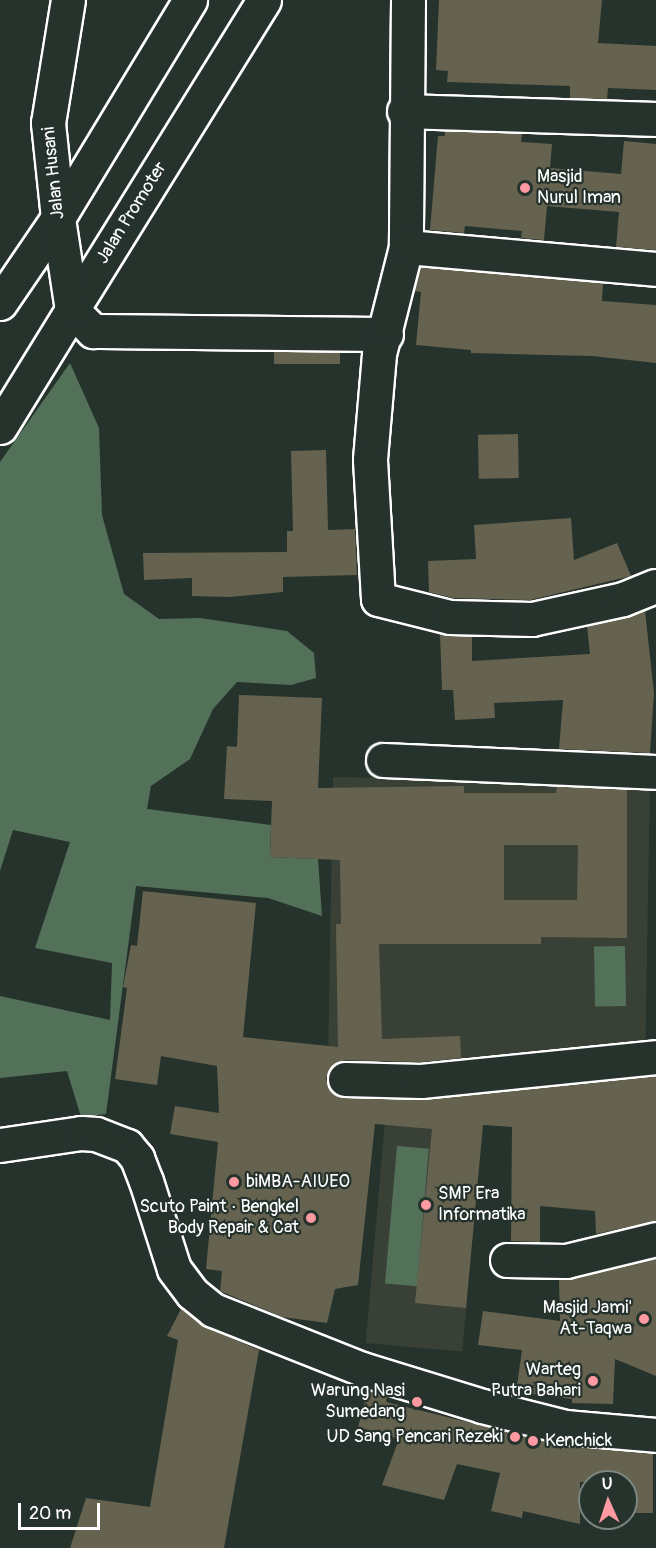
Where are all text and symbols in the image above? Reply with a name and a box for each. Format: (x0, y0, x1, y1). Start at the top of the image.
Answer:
street label: Jalan Husani (38, 126, 70, 220)
street label: Jalan Promoter (92, 158, 172, 268)
place label: Masjid Nurul Iman (537, 167, 621, 210)
marker: Masjid Nurul Iman (518, 181, 532, 195)
place label: biMBA-AIUEO (246, 1171, 350, 1193)
marker: biMBA-AIUEO (227, 1175, 241, 1189)
place label: SMP Era Informatika (438, 1184, 526, 1226)
place label: Scuto Paint · Bengkel Body Repair & Cat (139, 1197, 299, 1240)
marker: SMP Era Informatika (419, 1198, 433, 1212)
marker: Scuto Paint · Bengkel Body Repair & Cat (304, 1211, 318, 1225)
place label: Masjid Jami' At-Taqwa (543, 1298, 632, 1340)
marker: Masjid Jami' At-Taqwa (637, 1312, 651, 1326)
place label: Warteg Putra Bahari (491, 1360, 581, 1402)
marker: Warteg Putra Bahari (586, 1374, 600, 1388)
place label: Warung Nasi Sumedang (311, 1381, 405, 1424)
marker: Warung Nasi Sumedang (410, 1395, 424, 1409)
place label: UD Sang Pencari Rezeki (326, 1426, 503, 1448)
marker: UD Sang Pencari Rezeki (508, 1430, 522, 1444)
place label: Kenchick (545, 1430, 612, 1452)
marker: Kenchick (526, 1434, 540, 1448)
north arrow (578, 1470, 638, 1530)
text: U (601, 1474, 613, 1494)
scale bar (21, 1491, 104, 1529)
text: 20 m (29, 1502, 71, 1525)

